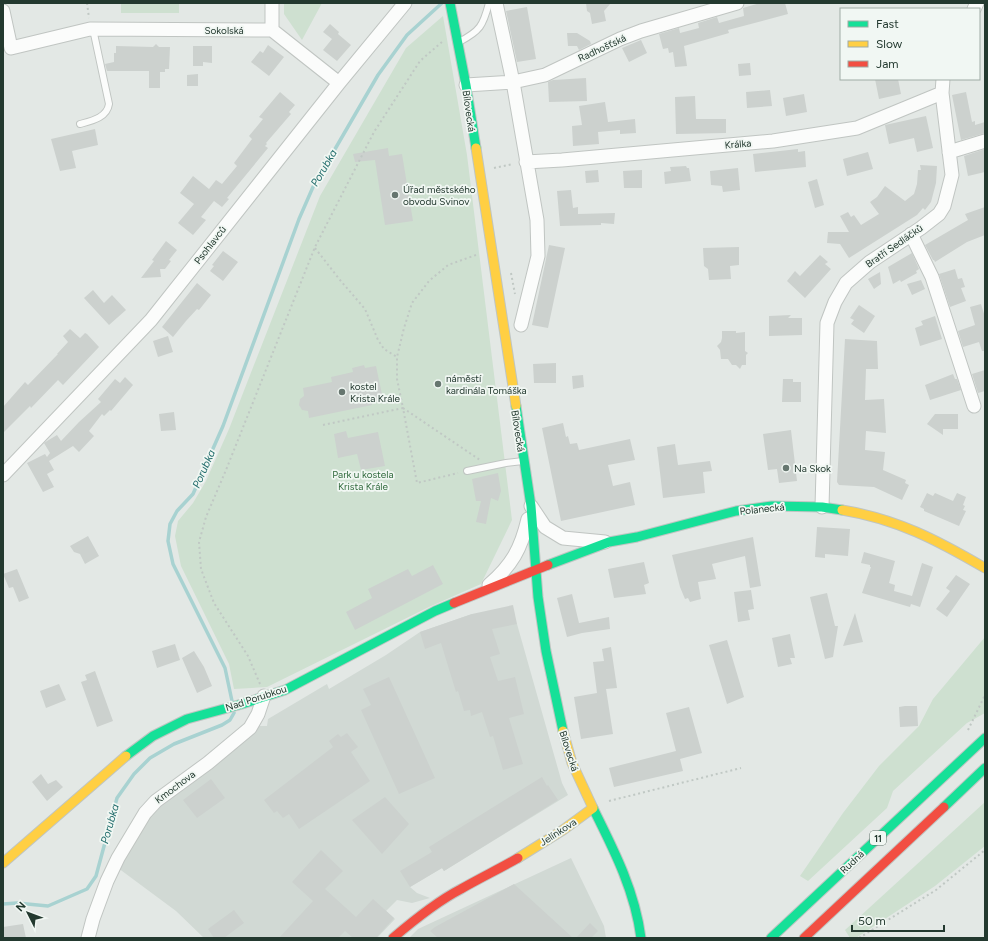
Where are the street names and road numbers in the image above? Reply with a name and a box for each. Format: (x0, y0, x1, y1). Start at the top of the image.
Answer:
street label: Sokolská (204, 24, 244, 37)
street label: Radhošťská (576, 31, 628, 65)
street label: Bílovecká (460, 89, 478, 133)
street label: Králka (724, 136, 752, 152)
street label: Bratří Sedláčků (863, 221, 925, 271)
street label: Psohlavců (191, 223, 229, 267)
street label: Bílovecká (508, 409, 528, 453)
street label: Polanecká (739, 500, 785, 518)
street label: Nad Porubkou (224, 682, 288, 714)
street label: Bílovecká (556, 729, 582, 773)
street label: Kmochova (152, 768, 198, 806)
street label: Jelínkova (537, 815, 579, 849)
road number: 11 (870, 831, 886, 845)
street label: Rudná (837, 848, 867, 876)

